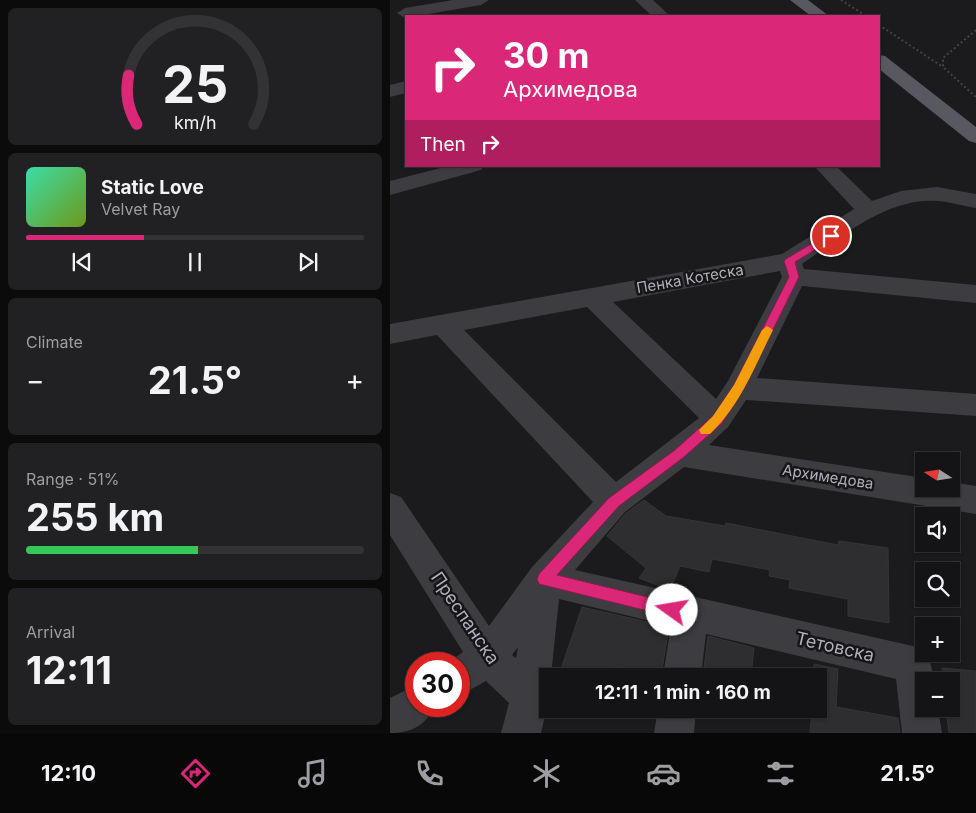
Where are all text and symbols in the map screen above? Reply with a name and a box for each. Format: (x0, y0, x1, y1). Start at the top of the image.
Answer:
text: 30 m (503, 34, 589, 76)
icon: right (420, 35, 485, 100)
text: 25 (162, 53, 228, 116)
text: Архимедова (503, 76, 638, 102)
text: km/h (174, 112, 216, 133)
icon: right (476, 130, 504, 158)
text: Then (420, 133, 466, 156)
text: Static Love (101, 176, 204, 199)
text: Velvet Ray (101, 199, 180, 219)
pin (810, 215, 852, 257)
icon: arrive (817, 222, 845, 250)
icon: previous (68, 248, 96, 276)
icon: pause (181, 248, 209, 276)
icon: next (294, 248, 322, 276)
street label: Пенка Котеска (635, 260, 745, 297)
text: Climate (26, 332, 83, 352)
text: 21.5° (148, 357, 242, 403)
text: − (26, 363, 45, 397)
text: + (345, 363, 364, 397)
north arrow (915, 452, 960, 498)
map controls (915, 452, 960, 717)
street label: Архимедова (781, 460, 875, 493)
text: Range · 51% (26, 469, 119, 489)
text: 255 km (26, 494, 164, 540)
button: sound (915, 507, 960, 552)
button: search (915, 562, 960, 607)
street label: Преспанска (427, 568, 504, 668)
position arrow (645, 583, 697, 635)
button: + (915, 617, 960, 662)
text: Arrival (26, 622, 75, 642)
street label: Тетовска (794, 627, 876, 666)
text: 12:11 (26, 647, 112, 693)
speed limit sign: 30 (405, 652, 470, 717)
button: − (915, 672, 960, 717)
text: 12:11 · 1 min · 160 m (595, 681, 771, 704)
icon: directions (178, 756, 213, 791)
icon: music (295, 756, 330, 791)
icon: phone (412, 756, 447, 791)
icon: climate (529, 756, 564, 791)
icon: car (646, 756, 681, 791)
icon: filters (763, 756, 798, 791)
text: 12:10 (41, 760, 96, 786)
text: 21.5° (880, 760, 935, 786)

